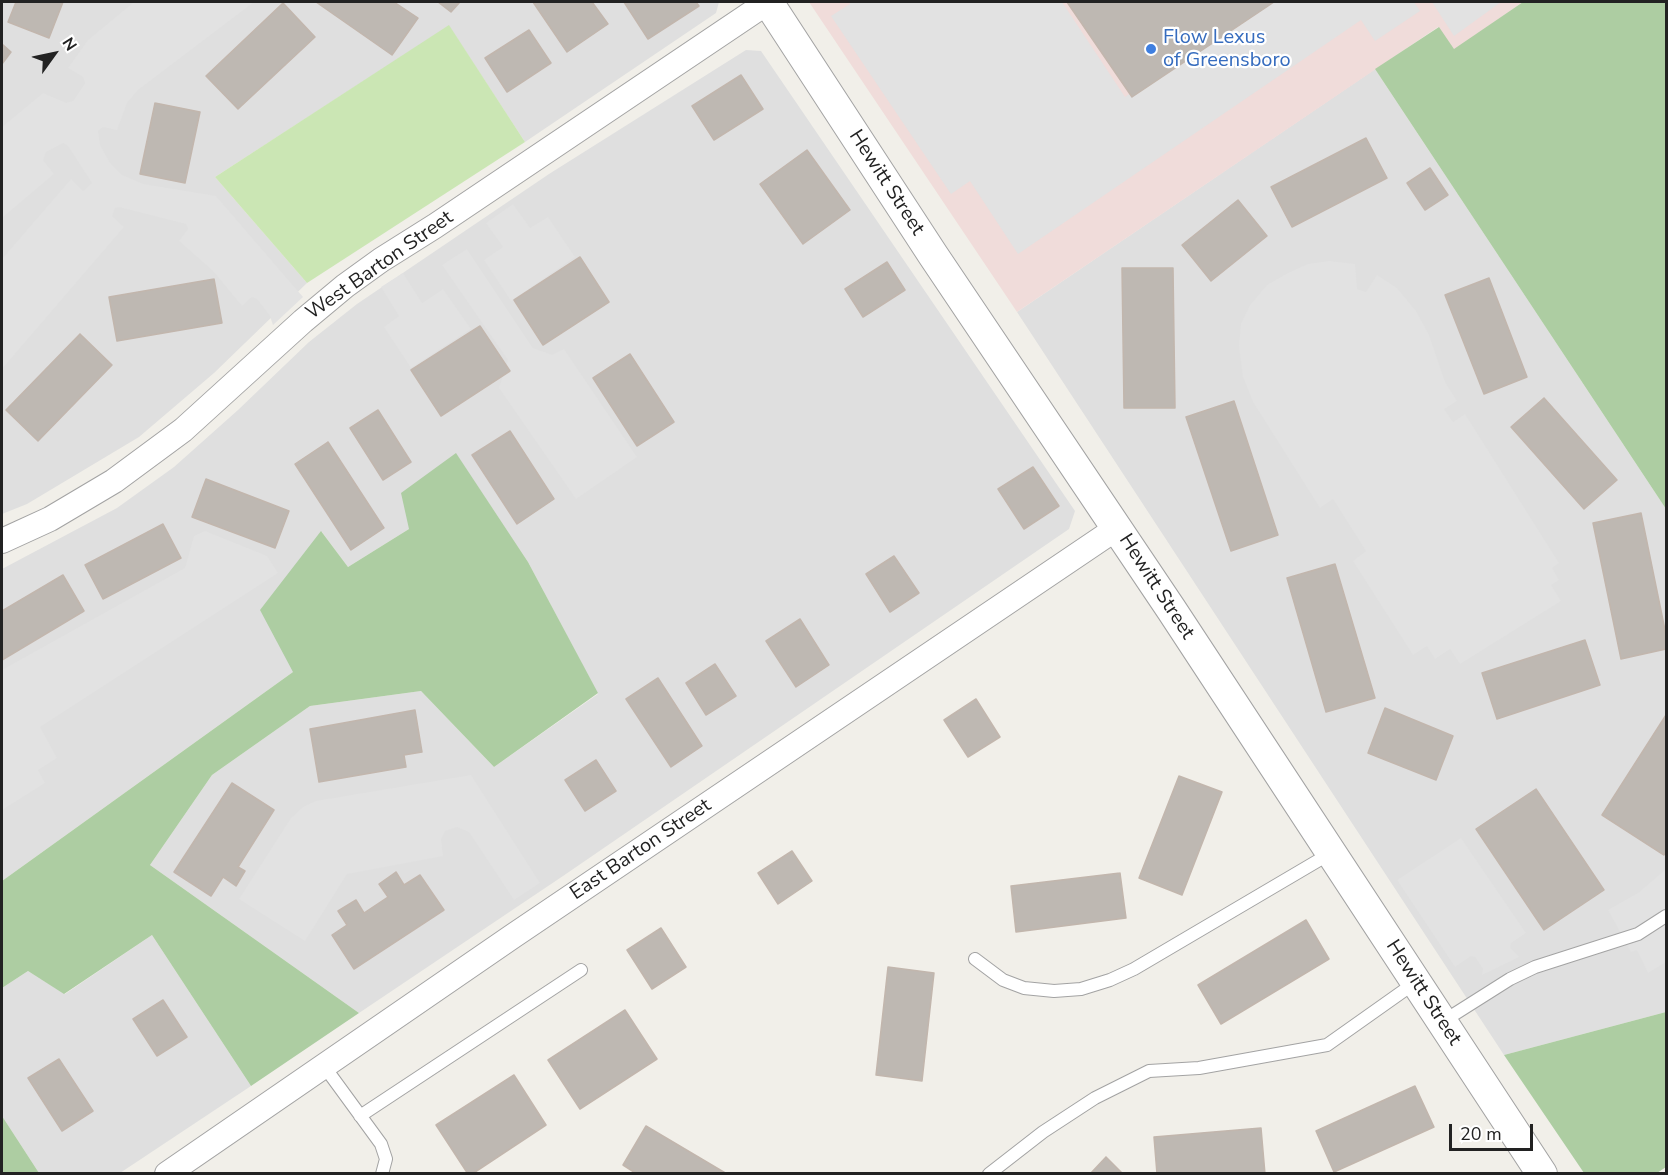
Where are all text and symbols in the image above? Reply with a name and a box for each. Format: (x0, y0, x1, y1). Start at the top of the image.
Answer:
north arrow (24, 24, 84, 84)
place label: Flow Lexus of Greensboro (1163, 26, 1291, 73)
text: N (57, 33, 82, 55)
marker: Flow Lexus of Greensboro (1144, 42, 1158, 56)
street label: Hewitt Street (843, 126, 929, 240)
street label: West Barton Street (302, 206, 458, 326)
street label: Hewitt Street (1113, 530, 1199, 644)
street label: East Barton Street (566, 794, 716, 906)
street label: Hewitt Street (1380, 936, 1466, 1050)
scale bar (1452, 1112, 1536, 1150)
text: 20 m (1460, 1122, 1502, 1146)

